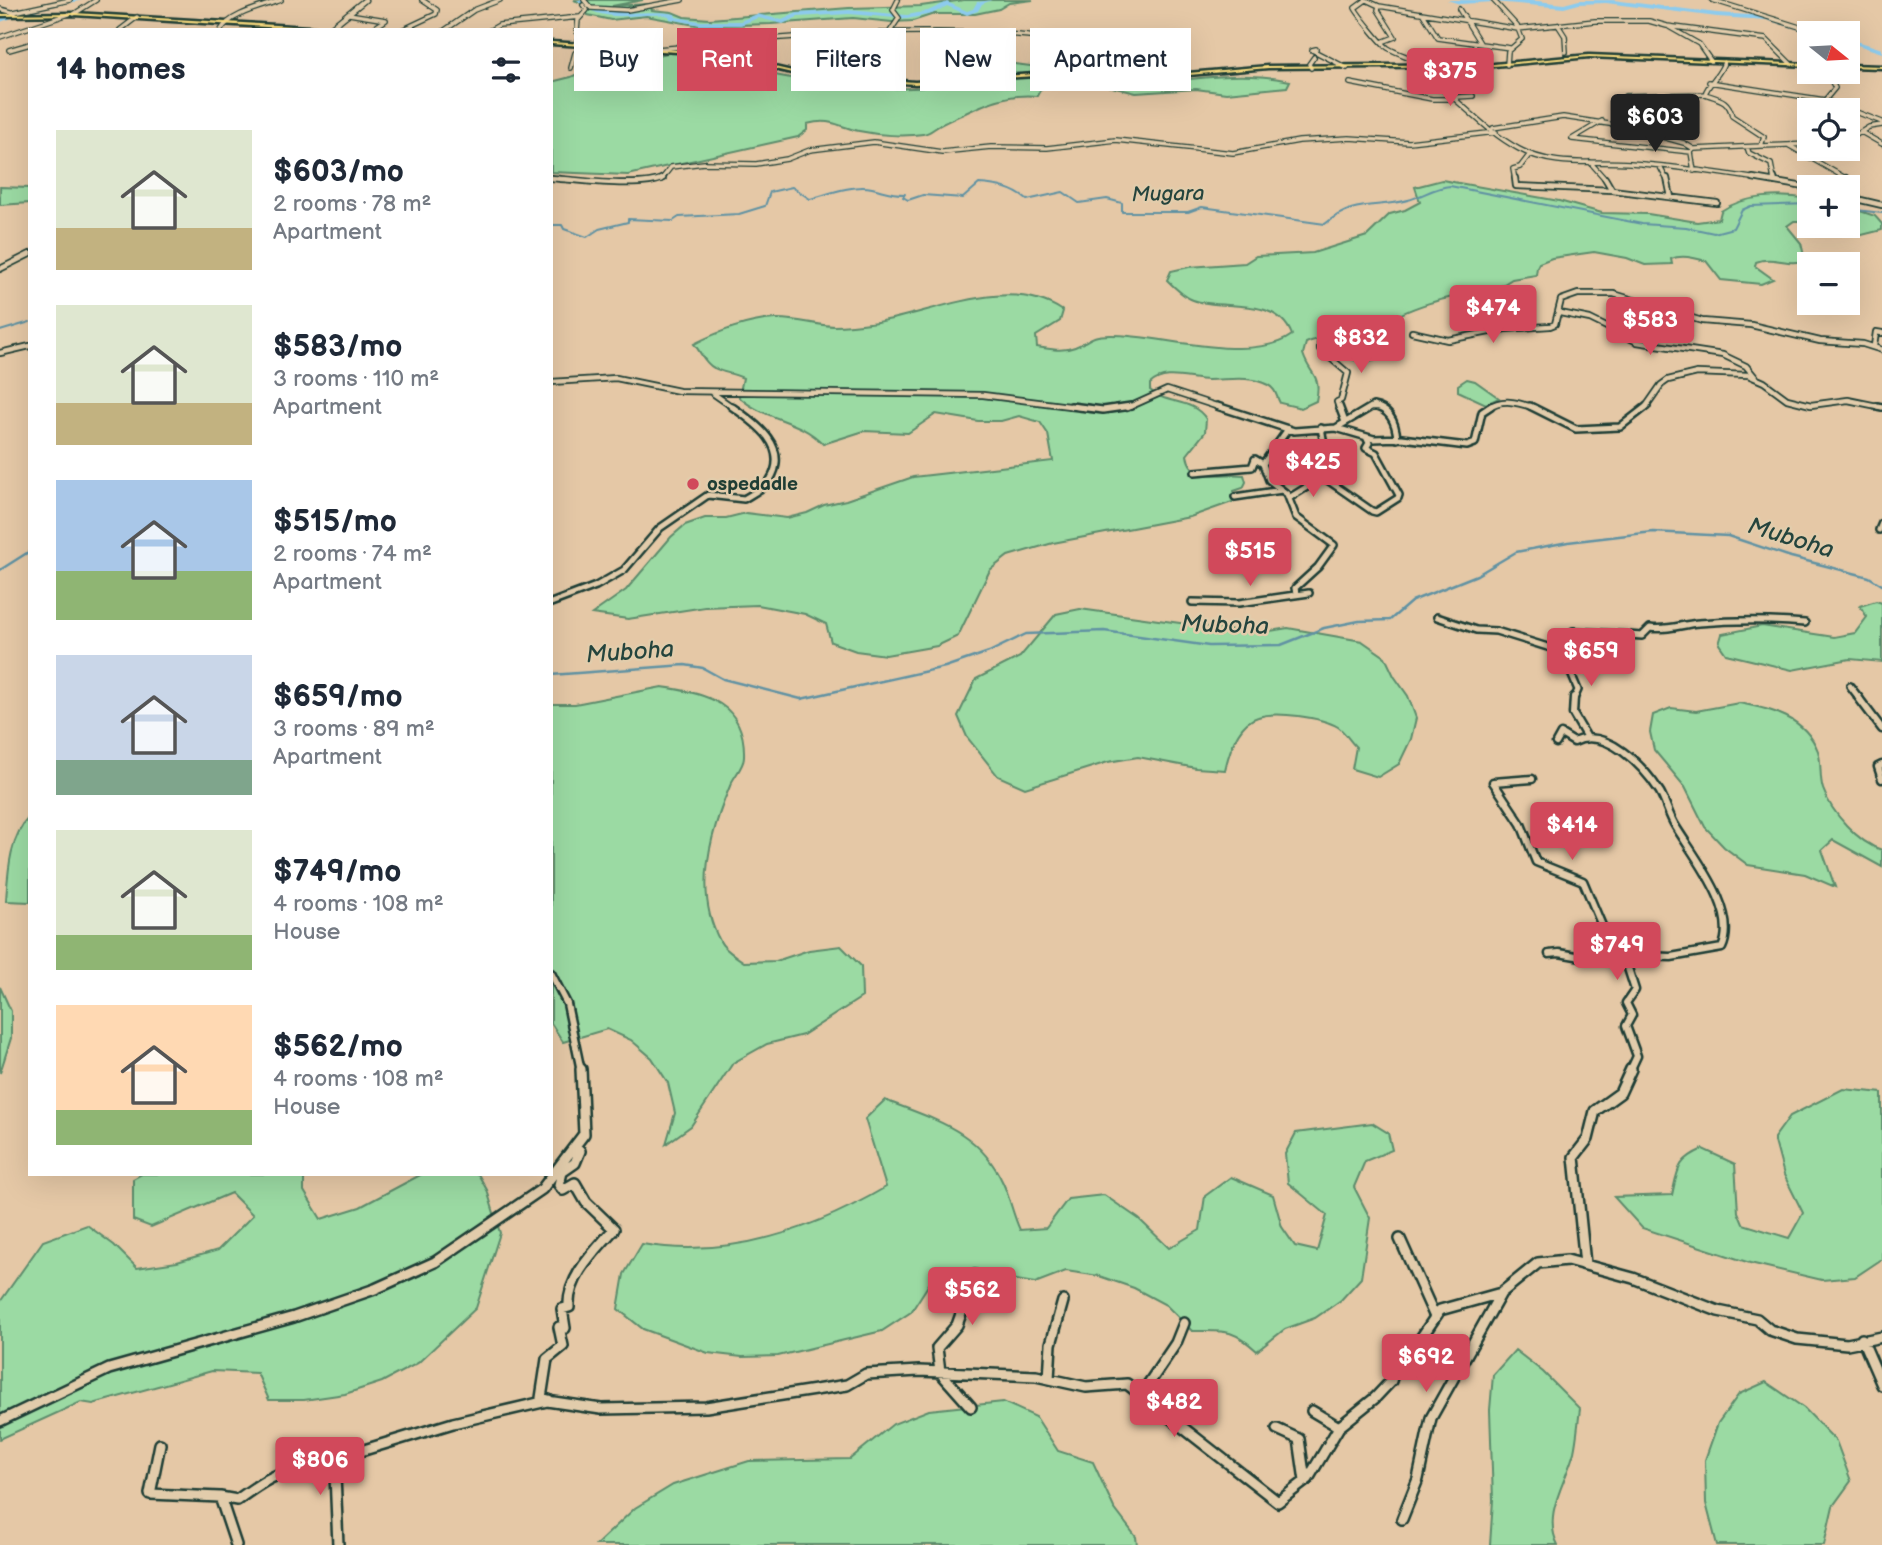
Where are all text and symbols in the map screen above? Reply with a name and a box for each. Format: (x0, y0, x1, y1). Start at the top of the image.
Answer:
north arrow (1797, 21, 1860, 84)
map controls (1797, 21, 1860, 315)
chip: Buy (574, 28, 663, 91)
chip: Rent (677, 28, 777, 91)
chip: Filters (791, 28, 906, 91)
chip: New (920, 28, 1016, 91)
chip: Apartment (1030, 28, 1191, 91)
pin: $375 (1409, 48, 1491, 108)
icon: filters (487, 51, 525, 89)
text: 14 homes (56, 52, 185, 88)
text: $375 (1423, 57, 1477, 85)
pin: $603 (1614, 94, 1696, 154)
button: locate (1797, 98, 1860, 161)
text: $603 (1627, 103, 1683, 131)
text: $603/mo (273, 154, 404, 190)
icon: home (112, 158, 196, 242)
button: + (1797, 175, 1860, 238)
water label: Mugara (1131, 181, 1205, 207)
text: 2 rooms · 78 m² (273, 190, 431, 218)
text: Apartment (273, 218, 382, 246)
button: − (1797, 252, 1860, 315)
pin: $474 (1452, 286, 1534, 345)
text: $474 (1466, 294, 1520, 322)
pin: $583 (1609, 298, 1691, 357)
text: $583 (1622, 306, 1678, 334)
pin: $832 (1320, 316, 1402, 375)
text: $832 (1333, 324, 1389, 352)
text: $583/mo (273, 329, 402, 365)
icon: home (112, 333, 196, 417)
text: 3 rooms · 110 m² (273, 365, 439, 393)
text: Apartment (273, 393, 382, 421)
pin: $425 (1272, 440, 1354, 499)
text: $425 (1285, 448, 1341, 476)
place label: ospedadle (707, 473, 798, 496)
marker: ospedadle (685, 476, 701, 492)
text: $515/mo (273, 504, 397, 540)
icon: home (112, 508, 196, 592)
water label: Muboha (1745, 511, 1837, 565)
pin: $515 (1209, 528, 1291, 588)
text: $515 (1224, 537, 1276, 565)
text: 2 rooms · 74 m² (273, 540, 432, 568)
text: Apartment (273, 568, 382, 596)
water label: Muboha (1180, 609, 1270, 641)
pin: $659 (1550, 628, 1632, 688)
water label: Muboha (585, 634, 675, 670)
text: $659 (1563, 637, 1619, 665)
text: $659/mo (273, 679, 403, 715)
icon: home (112, 683, 196, 767)
text: 3 rooms · 89 m² (273, 715, 435, 743)
text: Apartment (273, 743, 382, 771)
pin: $414 (1531, 802, 1613, 862)
text: $414 (1546, 811, 1598, 839)
text: $749/mo (273, 854, 401, 890)
icon: home (112, 858, 196, 942)
text: 4 rooms · 108 m² (273, 890, 444, 918)
text: House (273, 918, 340, 946)
pin: $749 (1576, 922, 1658, 982)
text: $749 (1590, 931, 1644, 959)
text: $562/mo (273, 1029, 403, 1065)
icon: home (112, 1033, 196, 1117)
text: 4 rooms · 108 m² (273, 1065, 444, 1093)
text: House (273, 1093, 340, 1121)
pin: $562 (931, 1268, 1013, 1327)
text: $562 (944, 1276, 1000, 1304)
pin: $692 (1385, 1334, 1467, 1394)
text: $692 (1398, 1343, 1454, 1371)
pin: $482 (1133, 1380, 1215, 1439)
text: $482 (1146, 1388, 1202, 1416)
pin: $806 (279, 1438, 361, 1497)
text: $806 (291, 1446, 349, 1474)

